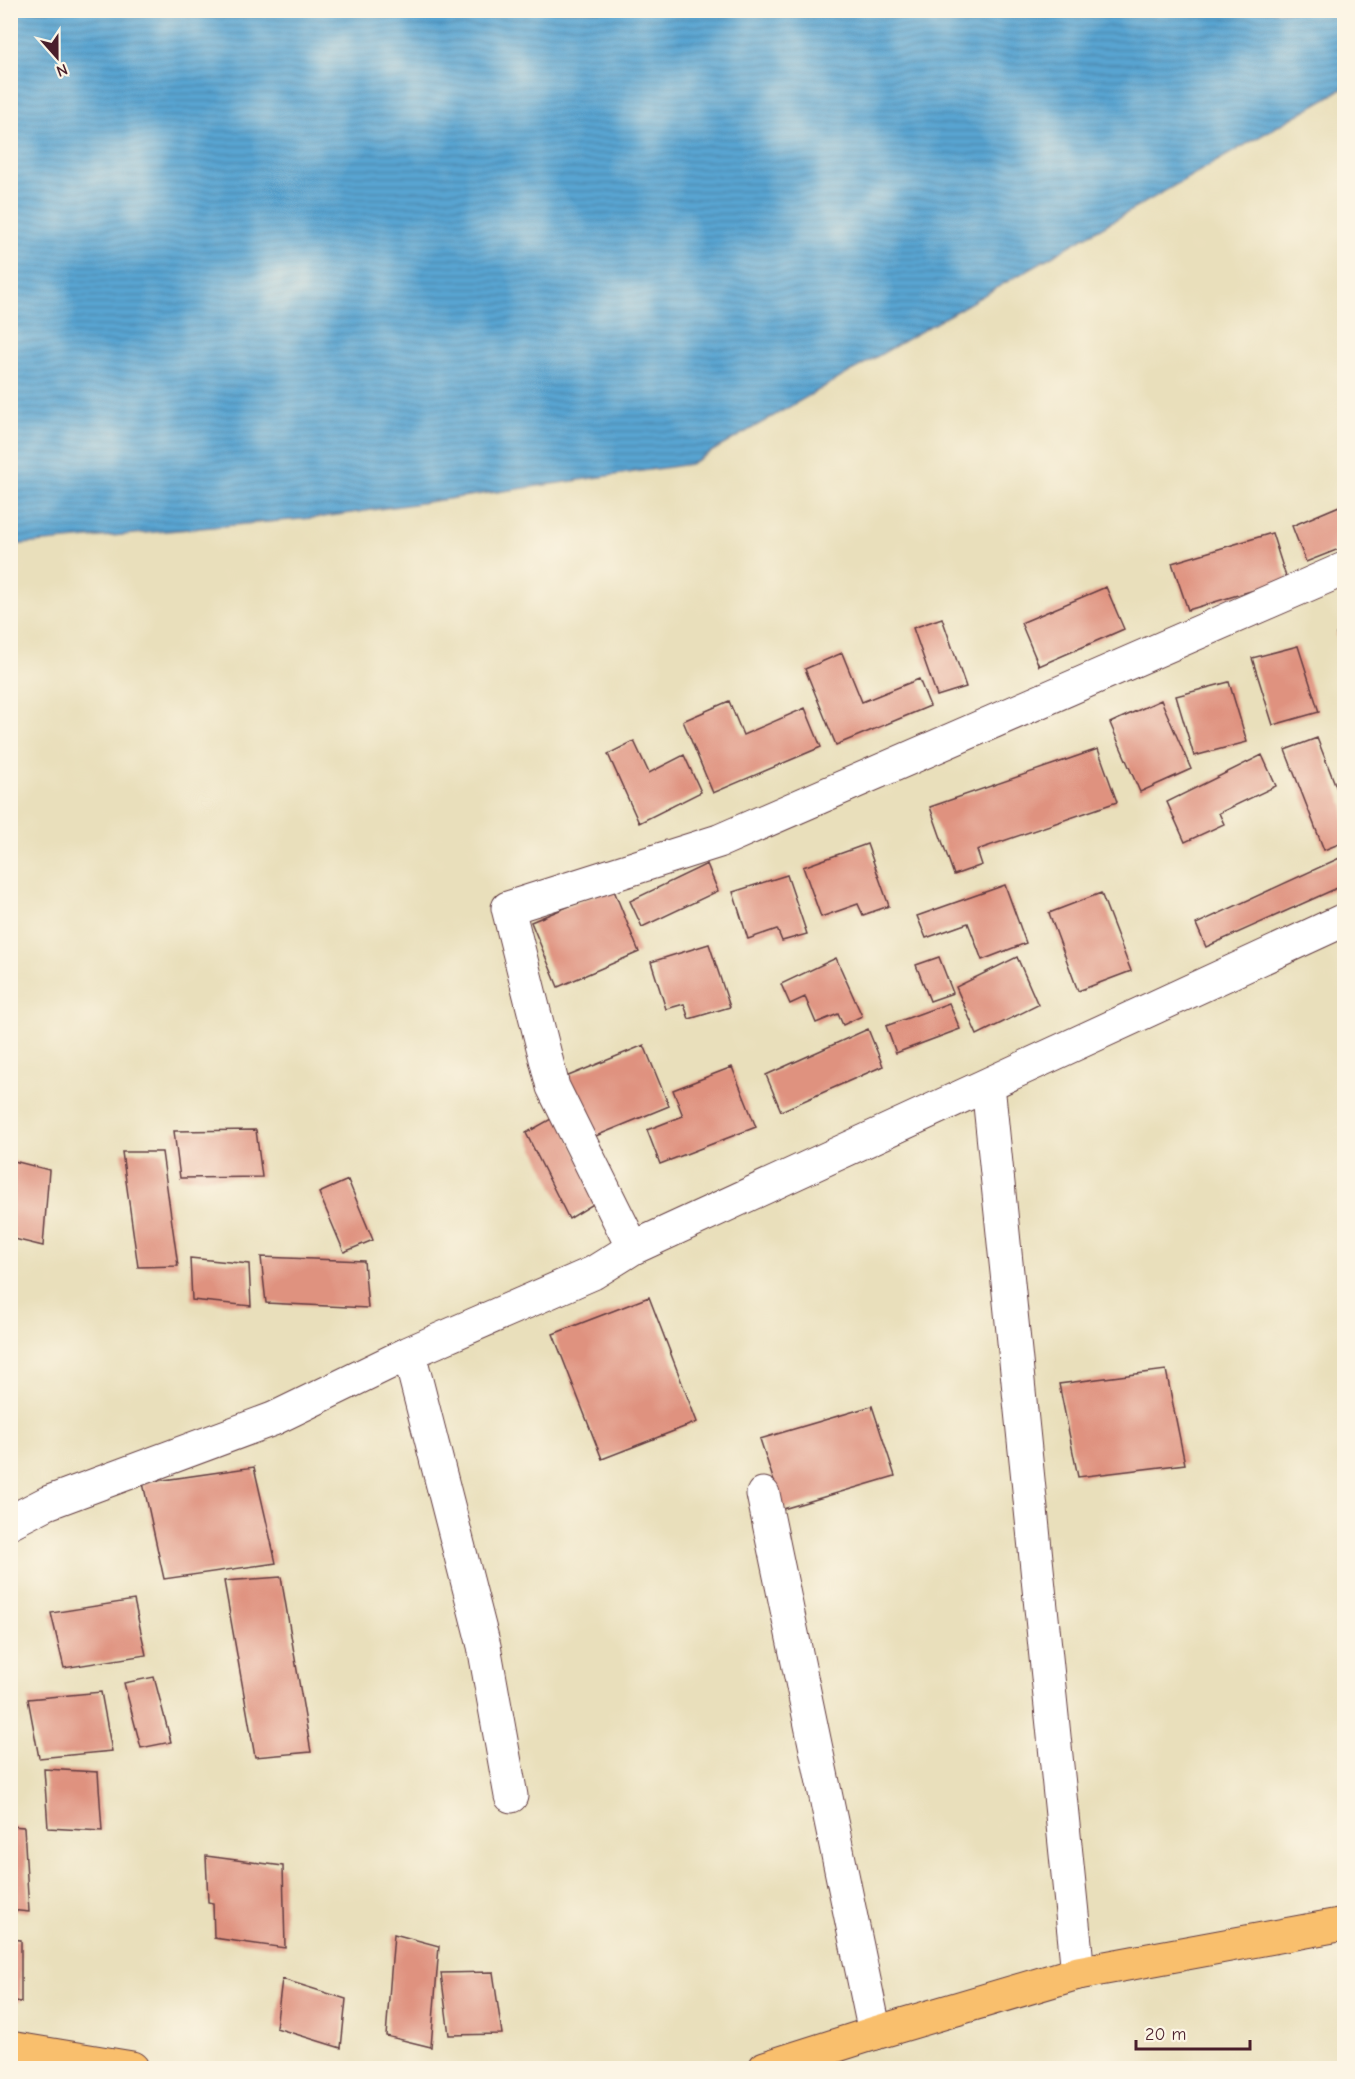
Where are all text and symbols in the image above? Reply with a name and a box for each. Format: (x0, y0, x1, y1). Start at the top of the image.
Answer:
north arrow (27, 27, 87, 87)
text: N (54, 60, 70, 80)
scale bar (1136, 2013, 1250, 2051)
text: 20 m (1145, 2024, 1186, 2045)

